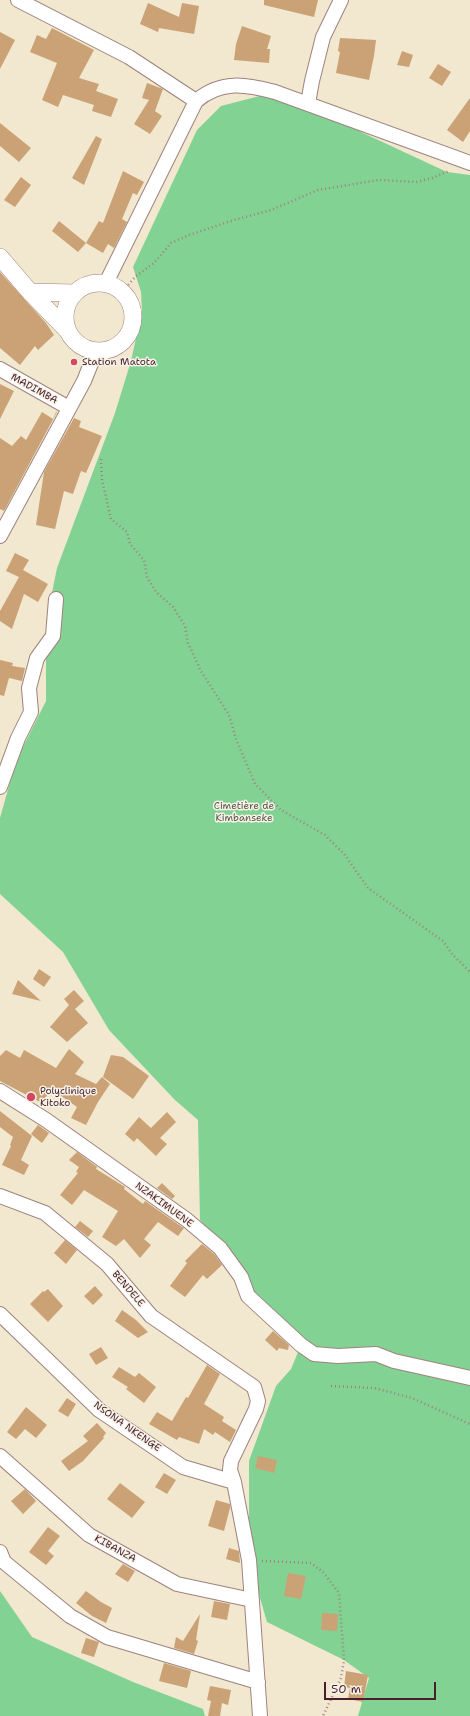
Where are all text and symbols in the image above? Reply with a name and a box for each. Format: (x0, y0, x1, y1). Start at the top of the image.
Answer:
place label: Station Matota (82, 356, 156, 368)
marker: Station Matota (69, 357, 79, 367)
street label: MADIMBA (9, 371, 59, 407)
park label: Cimetière de Kimbanseke (214, 800, 274, 824)
place label: Polyclinique Kitoko (40, 1085, 96, 1108)
marker: Polyclinique Kitoko (25, 1091, 37, 1103)
street label: NZAKIMUENE (133, 1180, 195, 1230)
street label: BENDELE (109, 1269, 147, 1309)
street label: NSONA NKENGE (91, 1399, 163, 1455)
street label: KIBANZA (92, 1533, 138, 1565)
scale bar (326, 1674, 438, 1700)
text: 50 m (331, 1681, 361, 1697)

